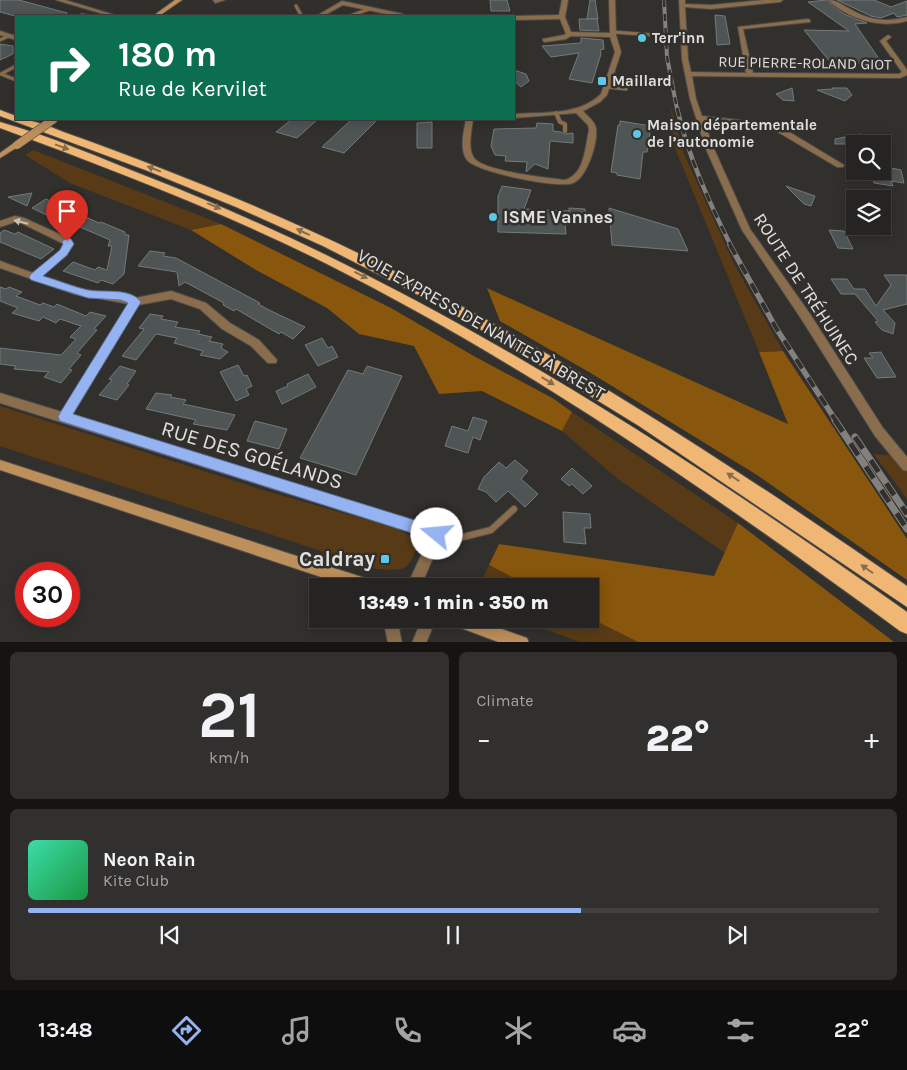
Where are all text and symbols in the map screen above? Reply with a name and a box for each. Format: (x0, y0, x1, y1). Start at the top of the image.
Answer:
place label: Terr'inn (652, 29, 705, 47)
marker: Terr'inn (636, 32, 648, 44)
text: 180 m (118, 34, 217, 75)
icon: right (35, 35, 100, 100)
street label: RUE PIERRE-ROLAND GIOT (718, 52, 892, 74)
place label: Maillard (612, 72, 672, 90)
marker: Maillard (596, 75, 608, 87)
text: Rue de Kervilet (118, 76, 267, 102)
place label: Maison départementale de l’autonomie (647, 116, 817, 151)
marker: Maison départementale de l’autonomie (631, 128, 643, 140)
map controls (846, 135, 891, 235)
button: search (846, 135, 891, 180)
one-way arrow (55, 144, 70, 151)
one-way arrow (146, 165, 161, 172)
pin (46, 190, 88, 241)
button: layers (846, 190, 891, 235)
icon: arrive (53, 197, 81, 225)
one-way arrow (207, 203, 221, 211)
place label: ISME Vannes (503, 206, 613, 228)
street label: ROUTE DE TRÉHUINEC (749, 208, 864, 369)
marker: ISME Vannes (487, 211, 499, 223)
one-way arrow (13, 218, 29, 226)
one-way arrow (296, 228, 310, 236)
street label: VOIE EXPRESS DE NANTES À BREST (353, 243, 609, 404)
one-way arrow (353, 271, 368, 279)
one-way arrow (541, 377, 554, 386)
street label: RUE DES GOÉLANDS (158, 416, 346, 494)
one-way arrow (726, 473, 739, 482)
position arrow (410, 507, 462, 559)
place label: Caldray (299, 547, 375, 571)
marker: Caldray (379, 553, 391, 565)
speed limit sign: 30 (15, 562, 80, 627)
one-way arrow (860, 564, 874, 574)
text: 13:49 · 1 min · 350 m (359, 592, 549, 614)
text: 21 (198, 677, 261, 753)
text: Climate (477, 691, 534, 710)
text: 22° (645, 716, 710, 761)
text: − (477, 722, 491, 755)
text: + (864, 722, 879, 755)
text: km/h (209, 748, 250, 767)
text: Neon Rain (103, 849, 196, 871)
text: Kite Club (103, 871, 169, 890)
icon: previous (156, 921, 184, 949)
icon: pause (439, 921, 467, 949)
icon: next (723, 921, 751, 949)
icon: directions (169, 1013, 204, 1048)
icon: music (279, 1013, 314, 1048)
icon: phone (390, 1013, 425, 1048)
icon: climate (501, 1013, 536, 1048)
icon: car (612, 1013, 647, 1048)
icon: filters (723, 1013, 758, 1048)
text: 13:48 (38, 1017, 93, 1043)
text: 22° (834, 1017, 869, 1043)

